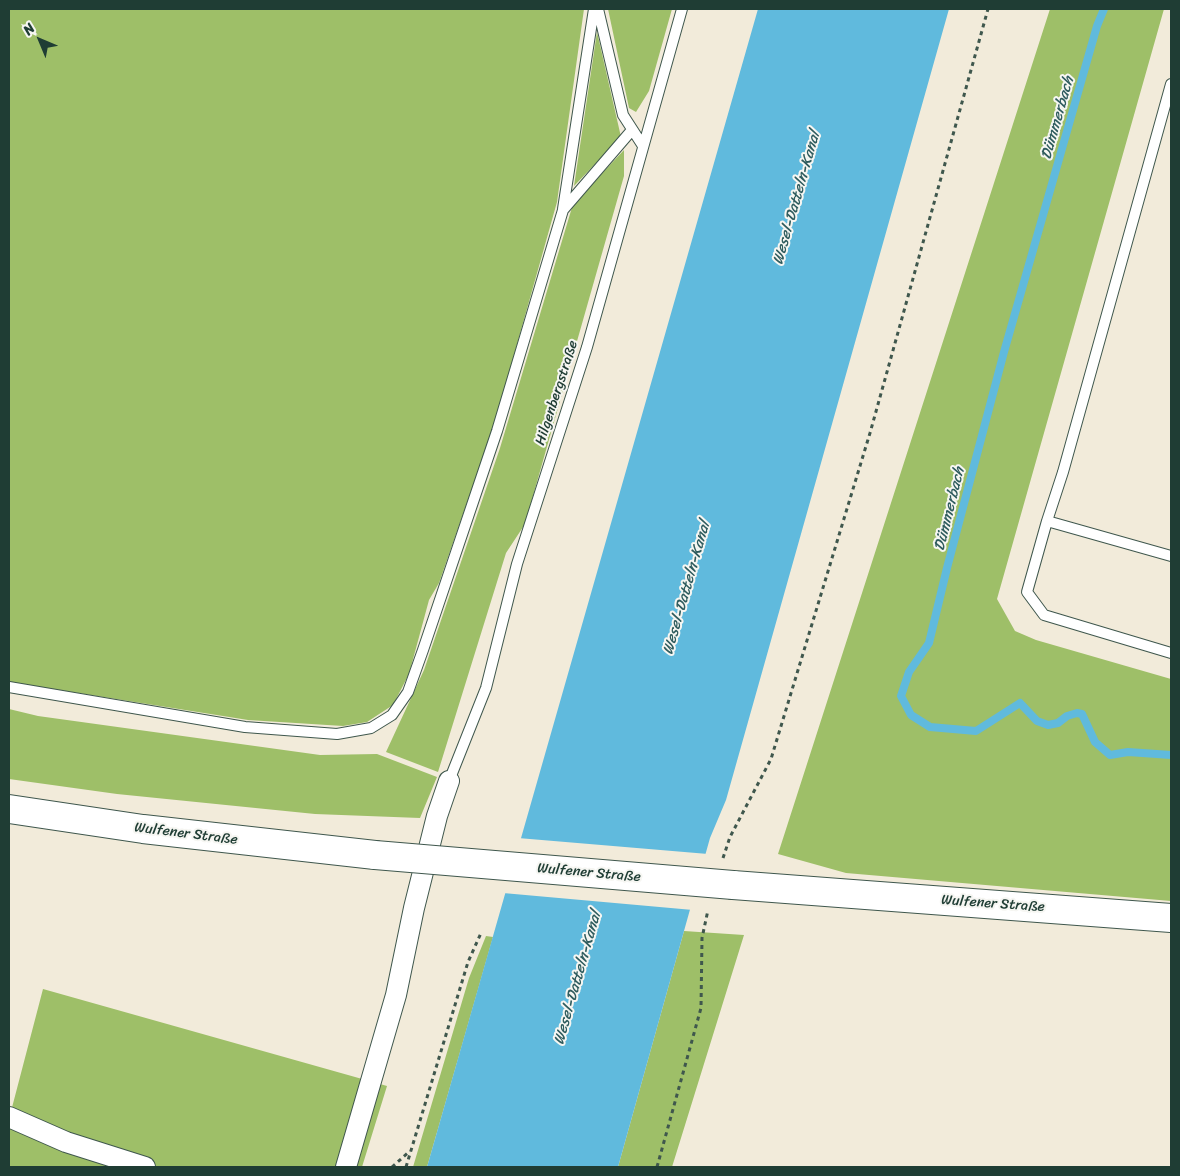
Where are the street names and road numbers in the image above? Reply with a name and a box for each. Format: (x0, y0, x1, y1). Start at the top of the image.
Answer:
street label: Hilgenbergstraße (532, 339, 582, 447)
street label: Wulfener Straße (133, 819, 239, 849)
street label: Wulfener Straße (537, 860, 641, 886)
street label: Wulfener Straße (941, 892, 1045, 916)

